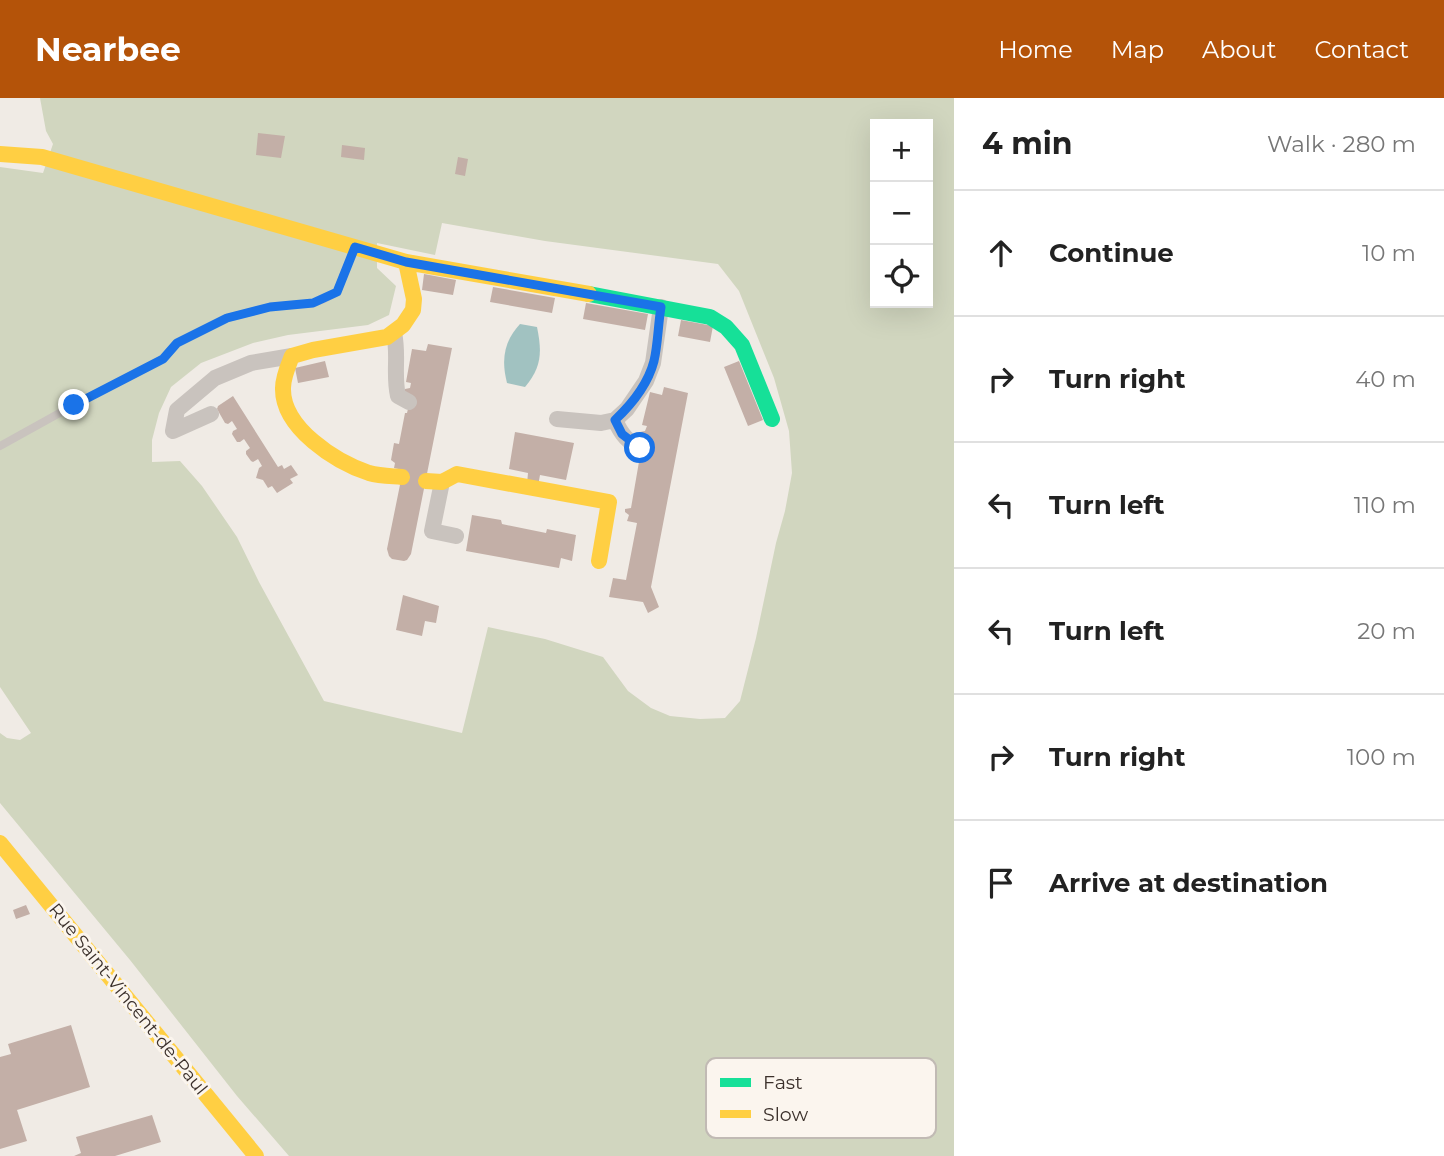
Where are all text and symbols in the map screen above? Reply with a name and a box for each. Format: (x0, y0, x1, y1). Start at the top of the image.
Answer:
text: Nearbee (35, 29, 181, 69)
text: Home (998, 35, 1073, 64)
text: Map (1111, 35, 1164, 64)
text: About (1202, 35, 1276, 64)
text: Contact (1314, 35, 1409, 64)
map controls (870, 119, 933, 308)
button: + (870, 119, 933, 182)
text: 4 min (982, 125, 1072, 162)
text: Walk · 280 m (1267, 130, 1416, 158)
button: − (870, 182, 933, 245)
icon: ahead (982, 234, 1020, 272)
text: Continue (1049, 237, 1174, 269)
text: 10 m (1362, 239, 1416, 267)
button: locate (870, 245, 933, 308)
icon: right (982, 360, 1020, 398)
text: Turn right (1049, 363, 1185, 395)
text: 40 m (1355, 365, 1416, 393)
route end (58, 389, 89, 420)
route start (624, 432, 655, 463)
icon: left (982, 486, 1020, 524)
text: Turn left (1049, 489, 1165, 521)
text: 110 m (1354, 491, 1416, 519)
icon: left (982, 612, 1020, 650)
text: Turn left (1049, 615, 1165, 647)
text: 20 m (1357, 617, 1416, 645)
icon: right (982, 738, 1020, 776)
text: Turn right (1049, 741, 1185, 773)
text: 100 m (1347, 743, 1416, 771)
icon: arrive (982, 864, 1020, 902)
text: Arrive at destination (1049, 867, 1328, 899)
street label: Rue Saint-Vincent-de-Paul (44, 899, 212, 1099)
legend (706, 1058, 936, 1138)
text: Fast (763, 1071, 803, 1094)
text: Slow (763, 1103, 808, 1126)

